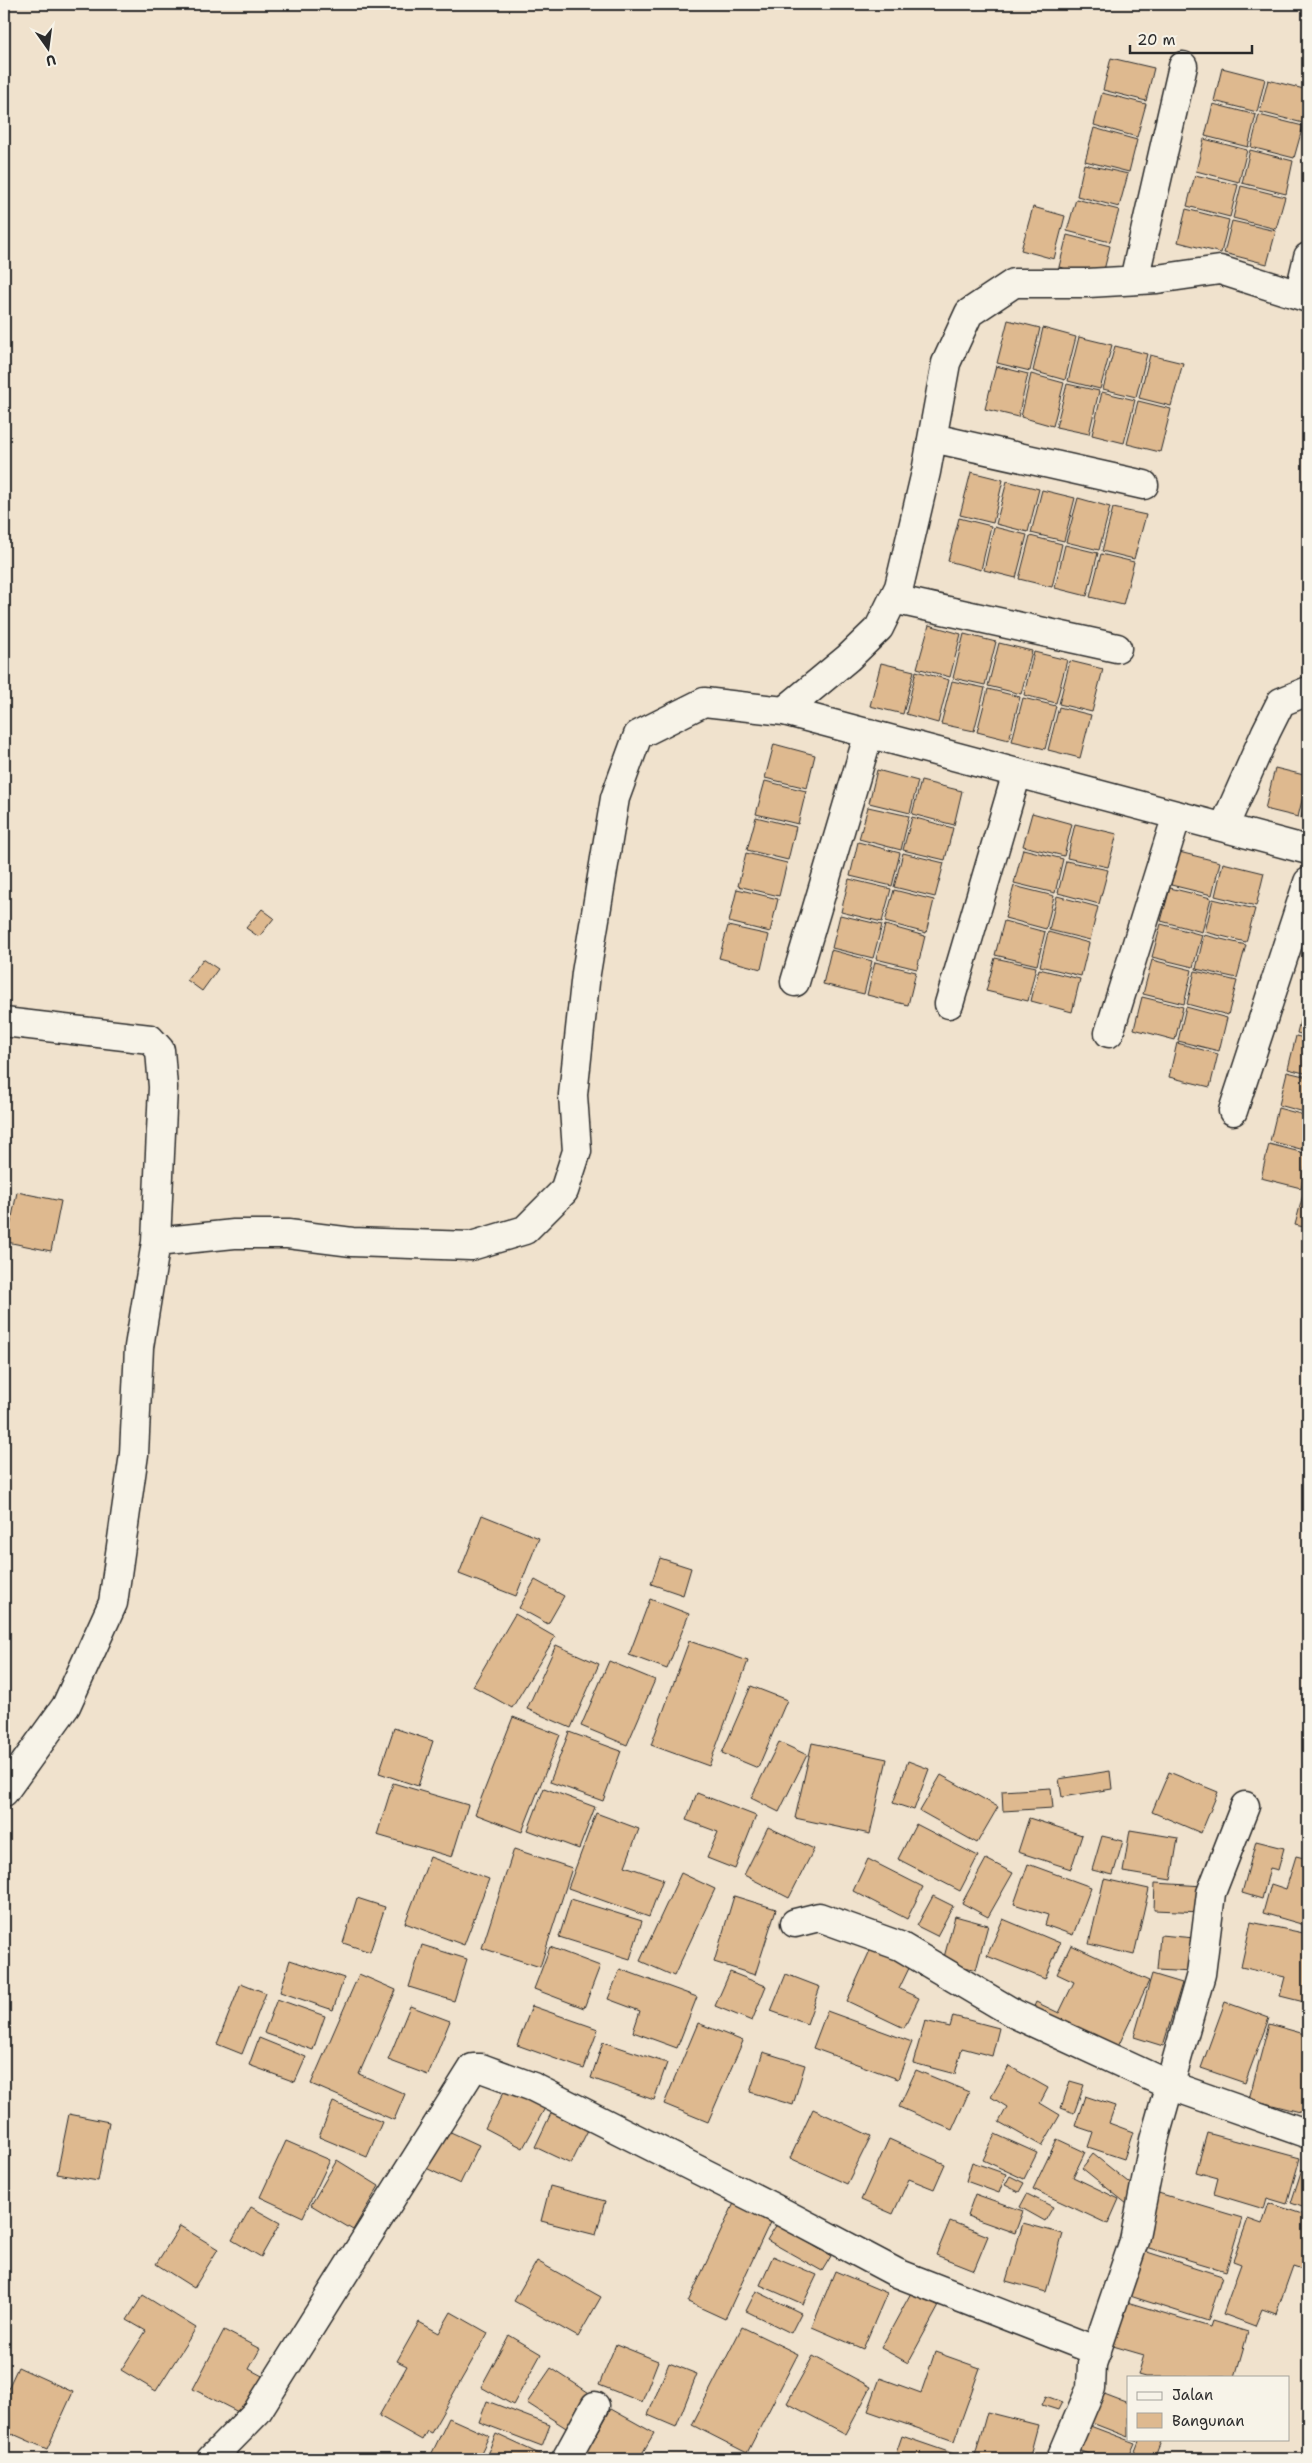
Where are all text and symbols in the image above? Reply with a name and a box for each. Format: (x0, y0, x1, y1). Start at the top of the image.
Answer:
north arrow (22, 22, 72, 72)
scale bar (1130, 22, 1252, 54)
text: 20 m (1137, 30, 1176, 50)
text: U (44, 51, 58, 71)
legend (1127, 2376, 1290, 2440)
text: Jalan (1172, 2385, 1213, 2405)
text: Bangunan (1172, 2411, 1244, 2431)

